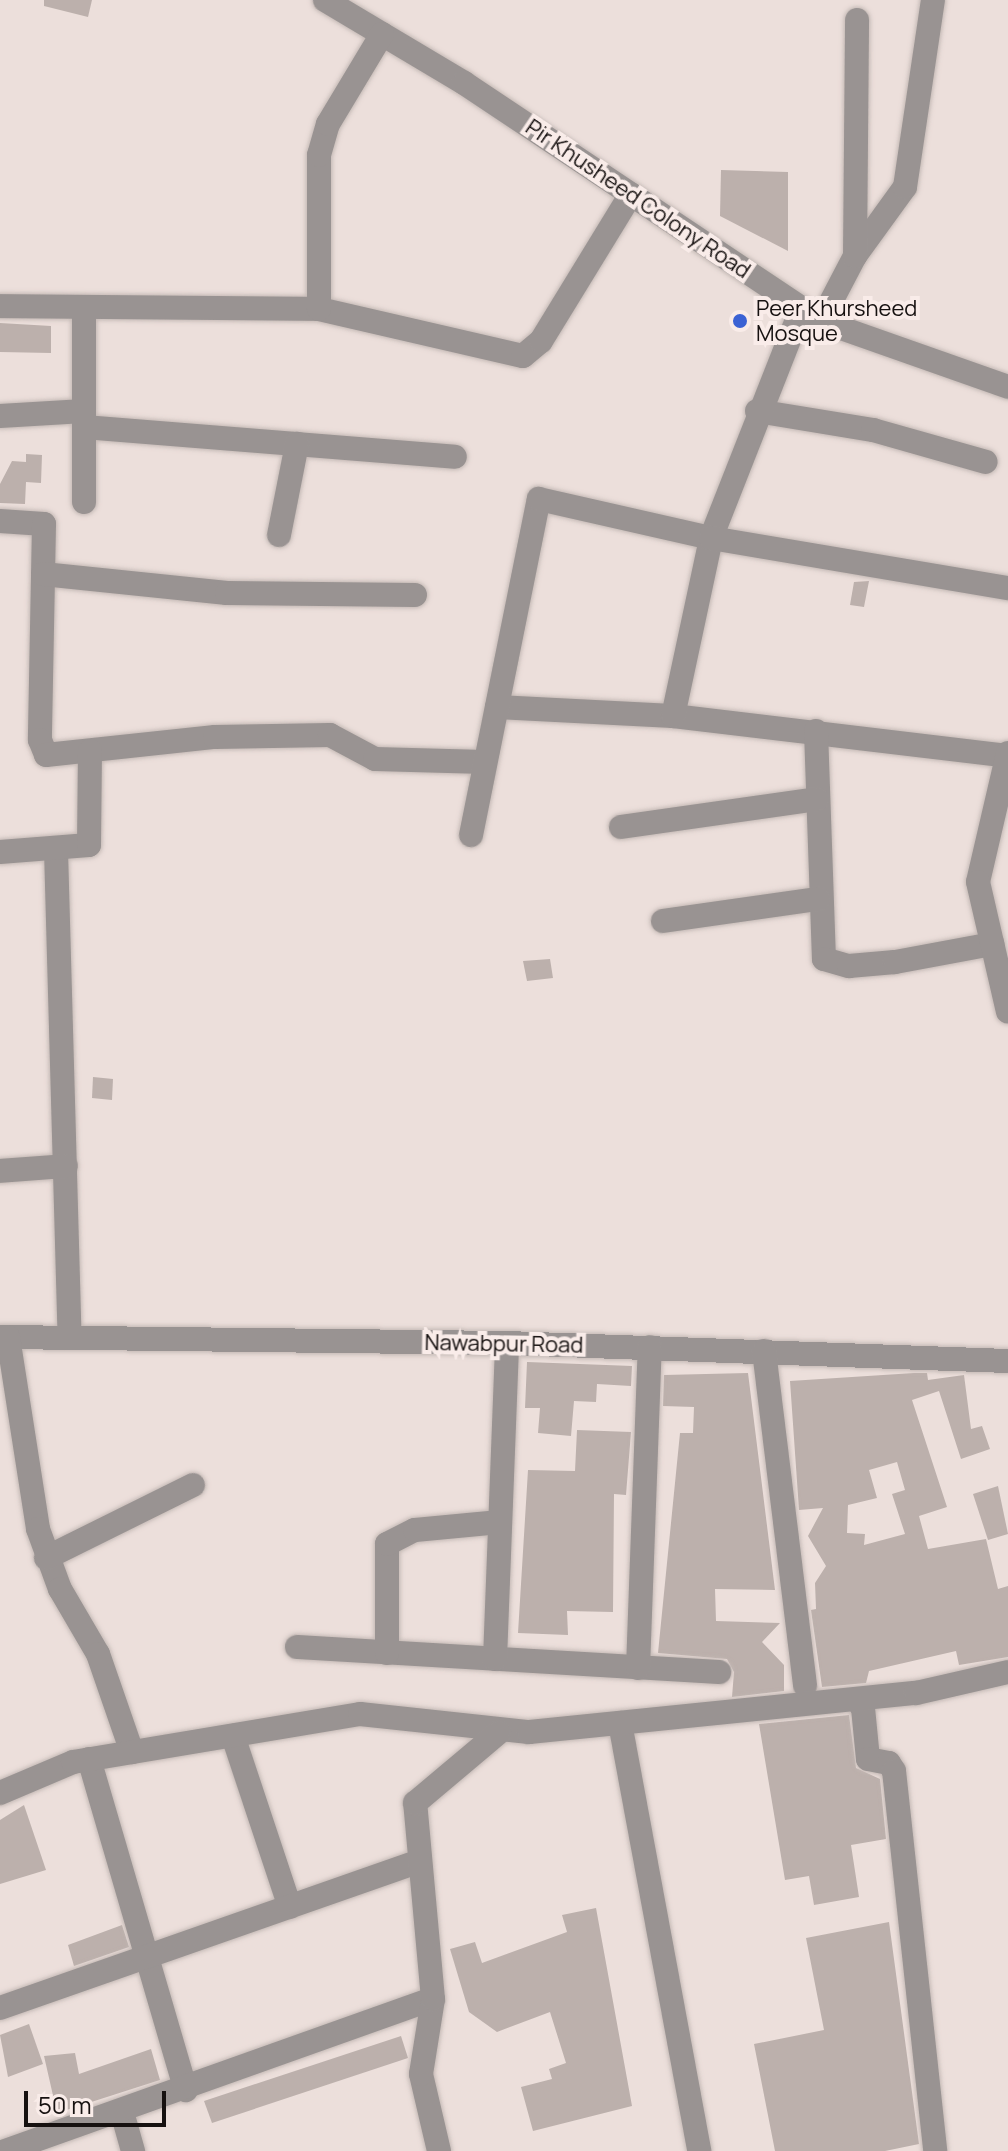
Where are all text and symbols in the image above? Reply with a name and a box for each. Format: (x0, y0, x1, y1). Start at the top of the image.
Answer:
street label: Pir Khusheed Colony Road (521, 114, 755, 284)
place label: Peer Khursheed Mosque (756, 295, 917, 346)
marker: Peer Khursheed Mosque (731, 312, 749, 330)
street label: Nawabpur Road (424, 1329, 584, 1359)
scale bar (28, 2075, 170, 2125)
text: 50 m (38, 2088, 92, 2121)

